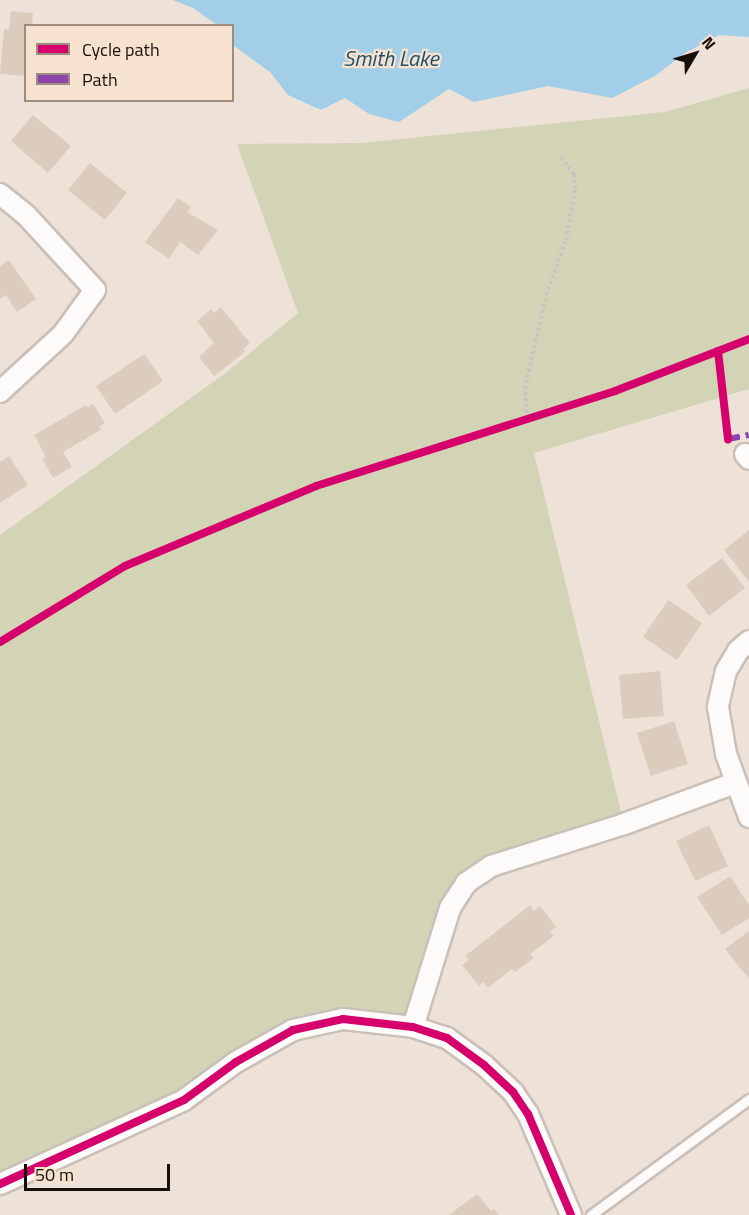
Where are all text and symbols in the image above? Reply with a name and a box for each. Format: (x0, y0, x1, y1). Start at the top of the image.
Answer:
legend (24, 24, 234, 102)
north arrow (665, 24, 725, 84)
text: N (696, 31, 722, 55)
text: Cycle path (82, 36, 160, 63)
water label: Smith Lake (343, 46, 439, 72)
text: Path (82, 66, 118, 93)
scale bar (27, 1152, 172, 1190)
text: 50 m (35, 1161, 74, 1188)

